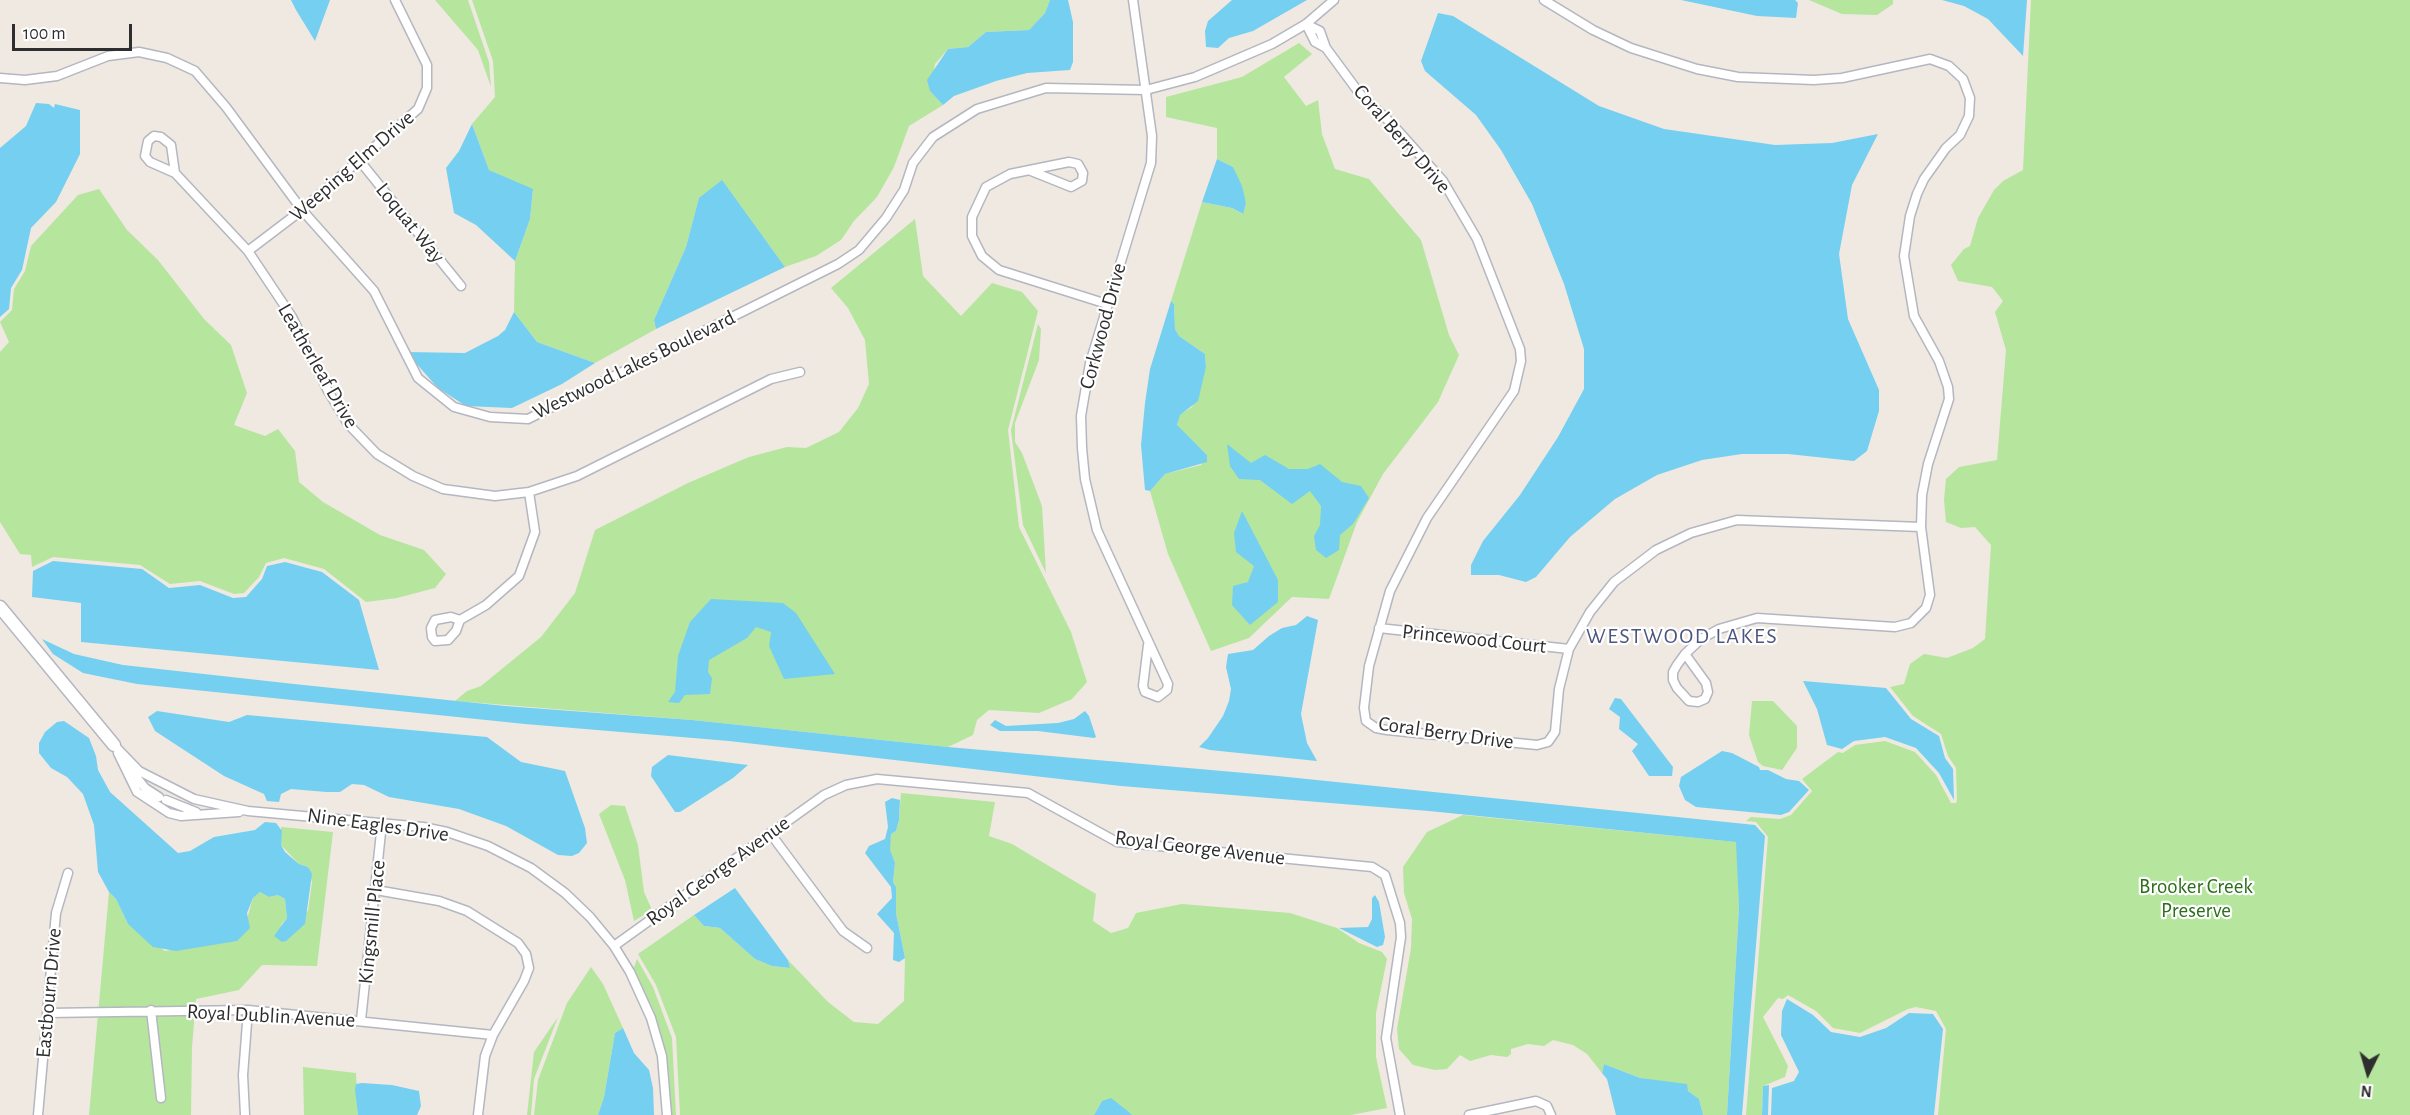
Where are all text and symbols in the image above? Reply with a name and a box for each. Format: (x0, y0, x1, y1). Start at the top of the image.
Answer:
scale bar (15, 12, 135, 50)
text: 100 m (23, 25, 66, 43)
street label: Coral Berry Drive (1348, 79, 1456, 199)
street label: Weeping Elm Drive (285, 105, 419, 227)
street label: Loquat Way (370, 178, 450, 268)
street label: Corkwood Drive (1074, 260, 1132, 392)
street label: Leatherleaf Drive (272, 299, 364, 433)
street label: Westwood Lakes Boulevard (529, 305, 739, 425)
street label: Princewood Court (1401, 619, 1547, 659)
district label: WESTWOOD LAKES (1586, 623, 1778, 649)
street label: Coral Berry Drive (1377, 711, 1515, 755)
street label: Nine Eagles Drive (306, 803, 450, 847)
street label: Royal George Avenue (641, 810, 795, 932)
street label: Royal George Avenue (1113, 825, 1287, 871)
street label: Kingsmill Place (353, 859, 391, 985)
park label: Brooker Creek Preserve (2139, 874, 2253, 924)
street label: Eastbourn Drive (31, 927, 67, 1059)
street label: Royal Dublin Avenue (186, 999, 356, 1033)
north arrow (2338, 1043, 2398, 1103)
text: N (2360, 1082, 2373, 1099)

